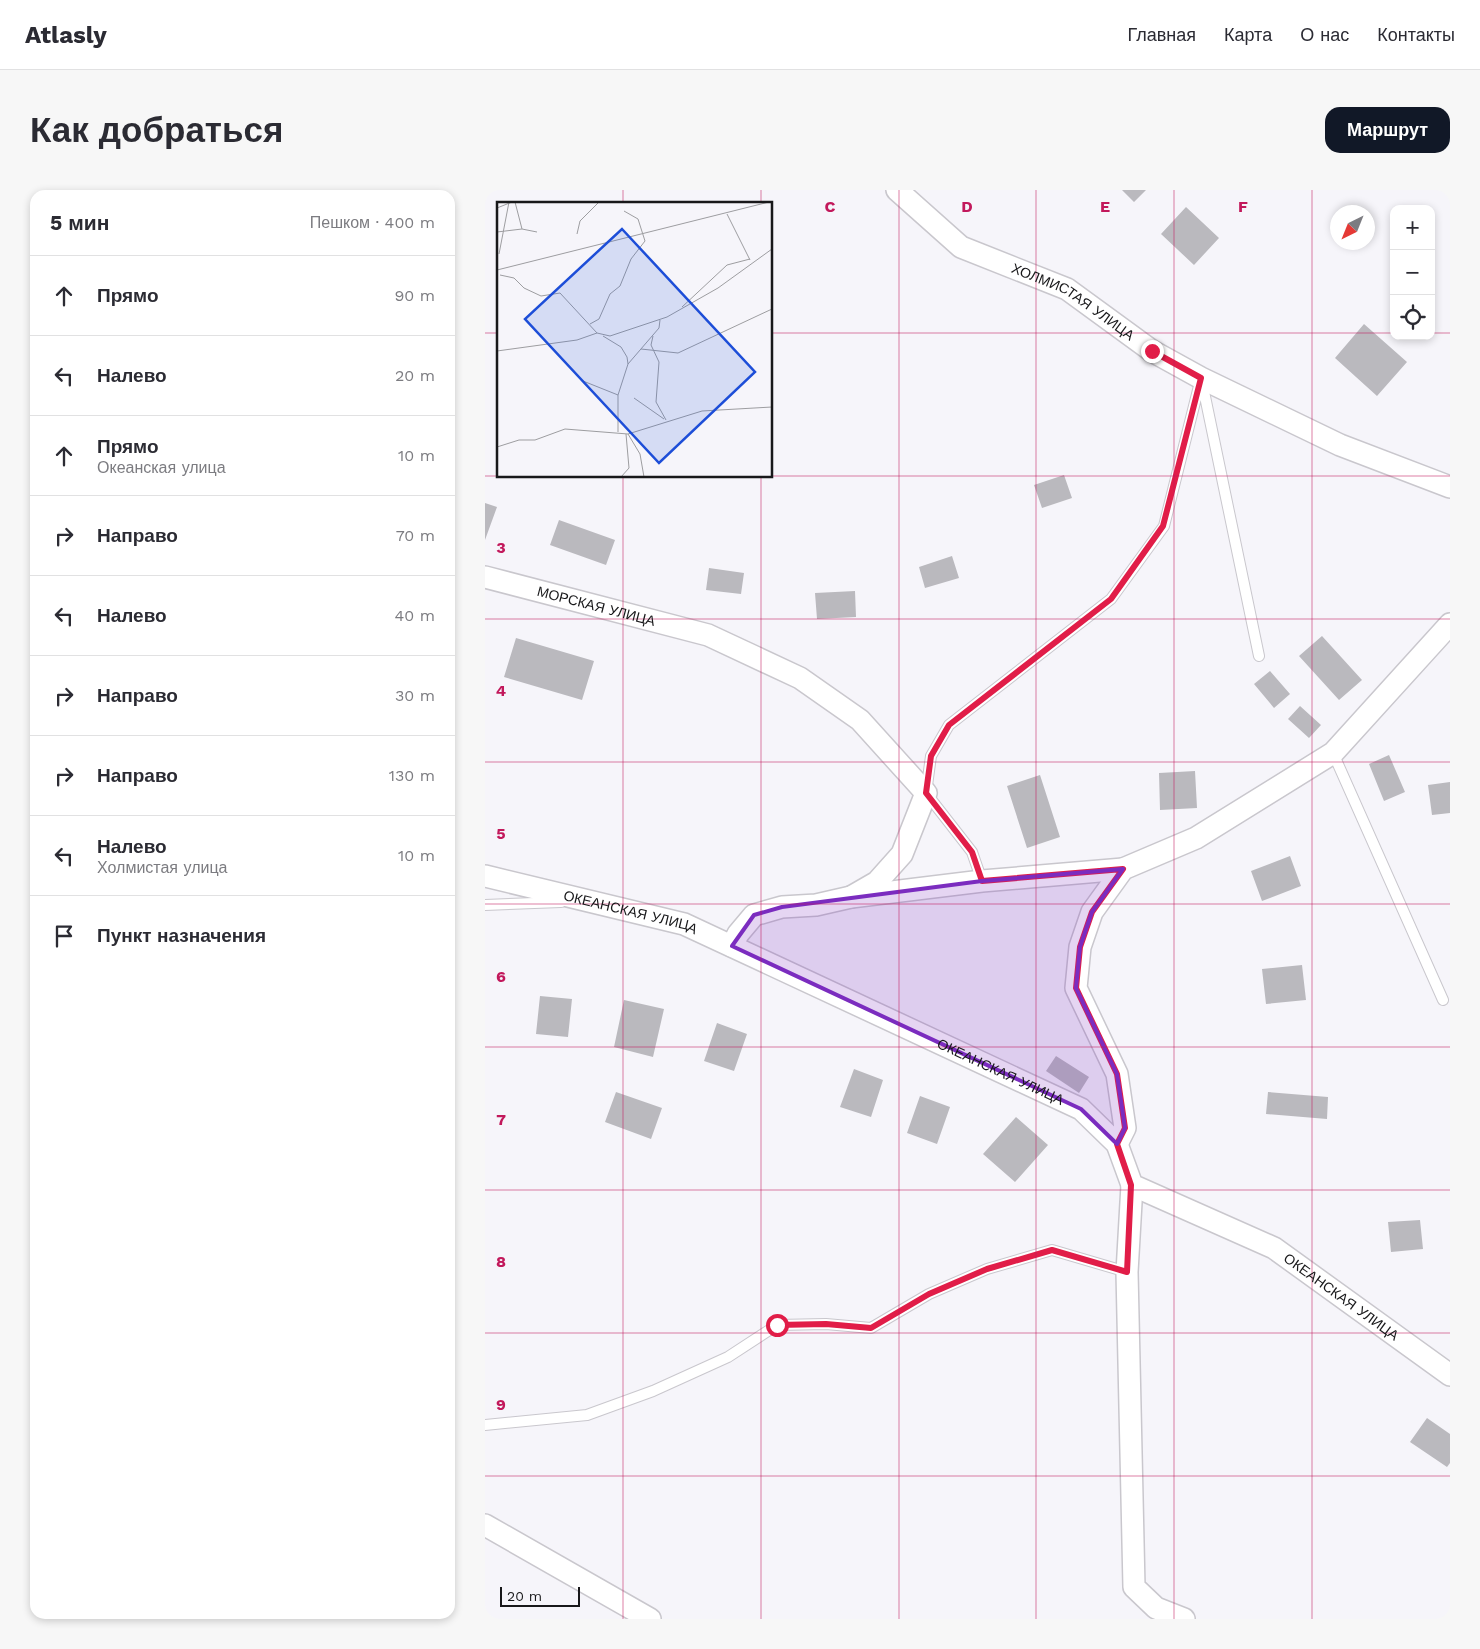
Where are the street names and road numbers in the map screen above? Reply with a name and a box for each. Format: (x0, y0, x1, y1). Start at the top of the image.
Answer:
street label: ХОЛМИСТАЯ УЛИЦА (1009, 260, 1138, 344)
street label: МОРСКАЯ УЛИЦА (535, 583, 658, 629)
street label: ОКЕАНСКАЯ УЛИЦА (562, 887, 701, 938)
street label: ОКЕАНСКАЯ УЛИЦА (935, 1035, 1067, 1108)
street label: ОКЕАНСКАЯ УЛИЦА (1281, 1250, 1402, 1344)

